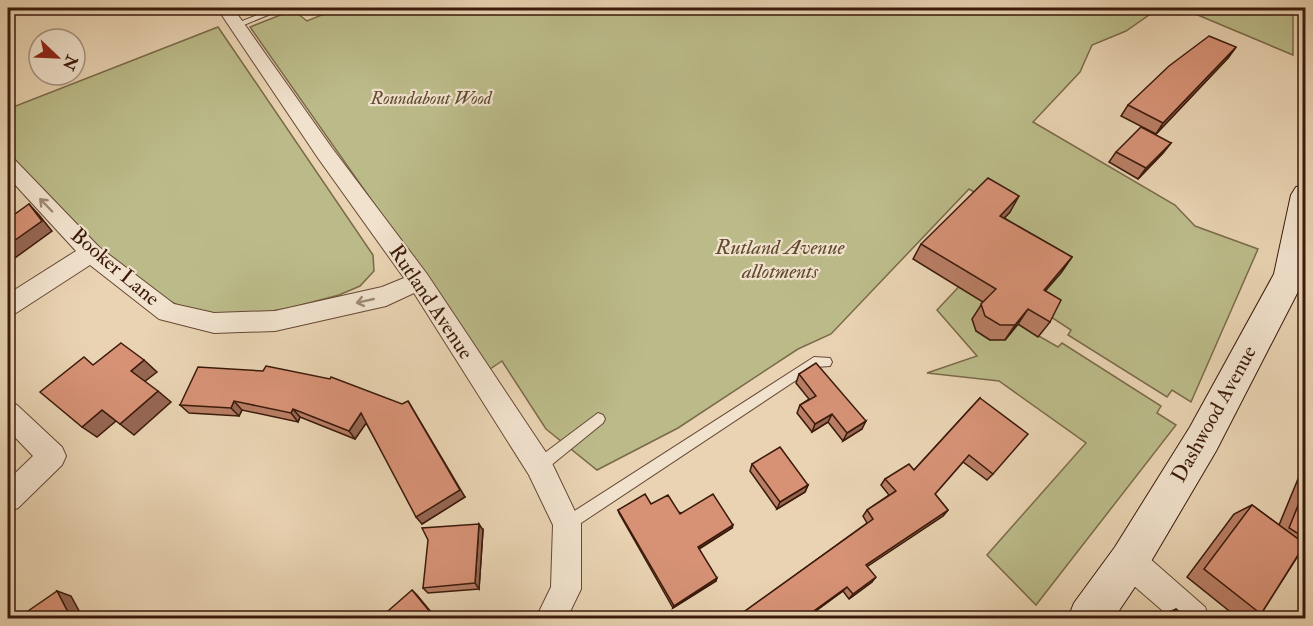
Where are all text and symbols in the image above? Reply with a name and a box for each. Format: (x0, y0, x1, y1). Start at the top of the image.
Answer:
north arrow (27, 27, 87, 87)
text: N (58, 51, 82, 74)
park label: Roundabout Wood (369, 87, 493, 110)
one-way arrow (39, 198, 53, 213)
street label: Booker Lane (65, 222, 165, 312)
park label: Rutland Avenue allotments (715, 234, 845, 285)
street label: Rutland Avenue (383, 239, 479, 365)
one-way arrow (356, 295, 375, 307)
street label: Dashwood Avenue (1165, 341, 1263, 487)

